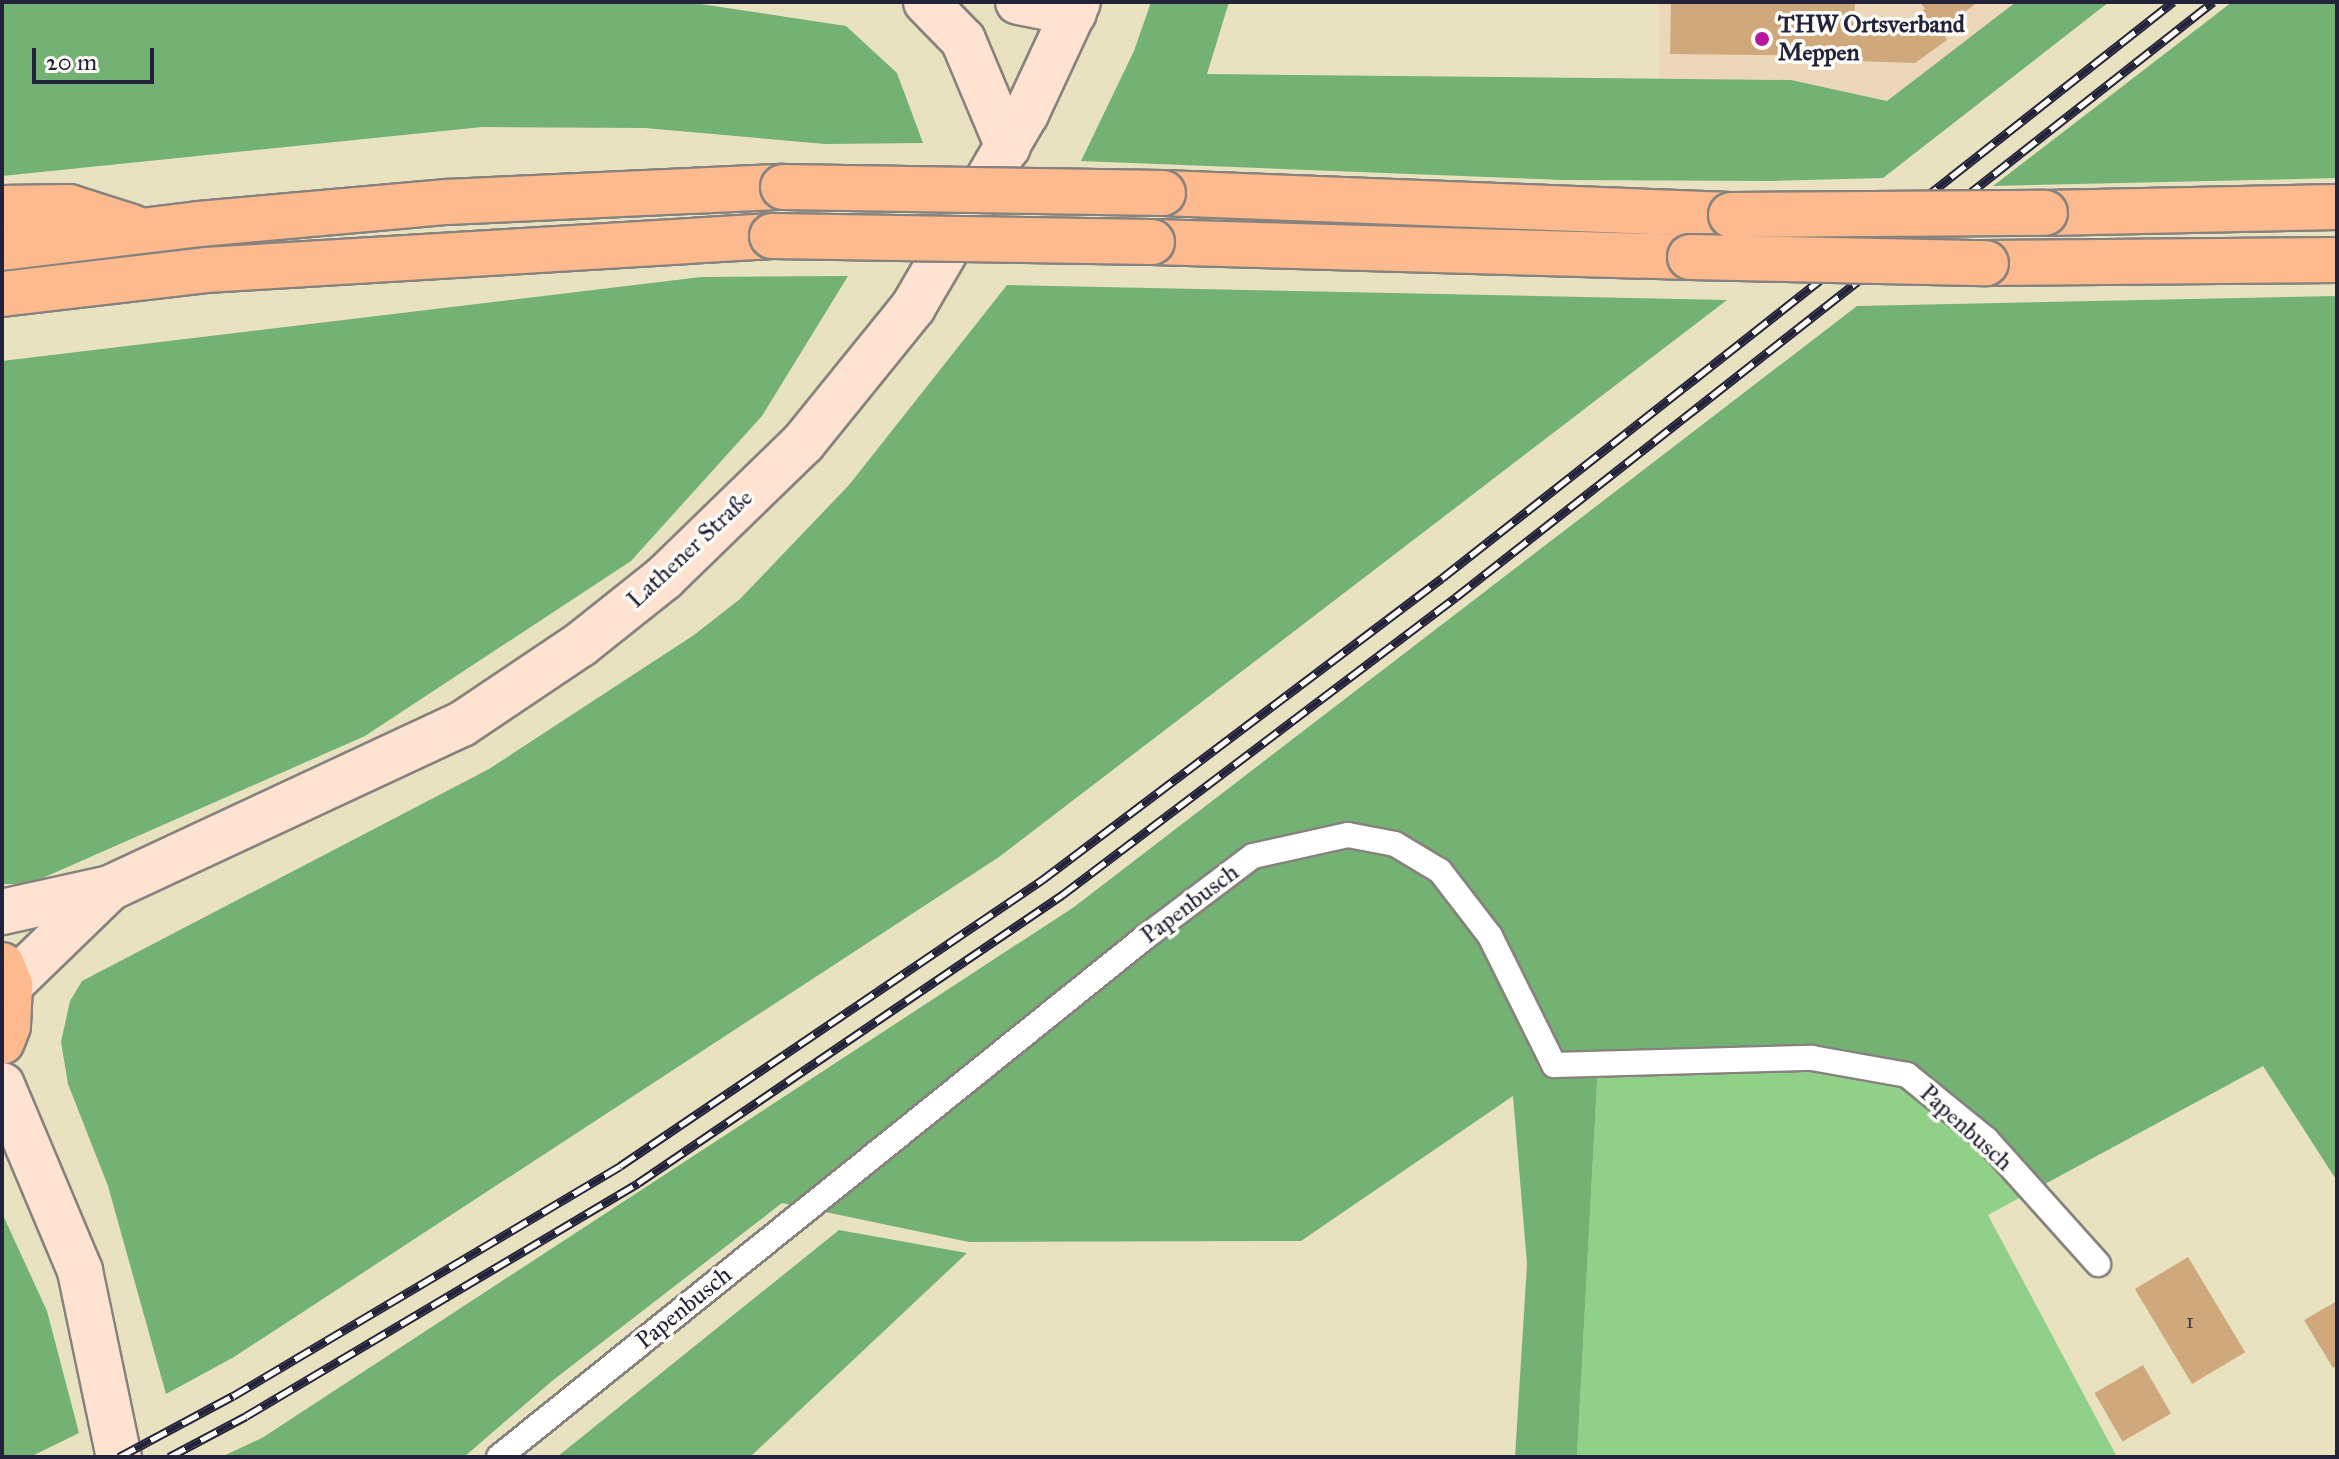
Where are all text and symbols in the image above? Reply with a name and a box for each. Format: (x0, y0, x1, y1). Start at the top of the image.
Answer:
place label: THW Ortsverband Meppen (1778, 11, 1965, 67)
marker: THW Ortsverband Meppen (1753, 30, 1771, 48)
scale bar (36, 32, 158, 82)
text: 20 m (46, 47, 97, 77)
street label: Lathener Straße (621, 484, 759, 614)
street label: Papenbusch (1135, 858, 1245, 950)
street label: Papenbusch (1914, 1079, 2018, 1177)
street label: Papenbusch (630, 1261, 738, 1355)
house number: 1 (2186, 1309, 2194, 1333)

